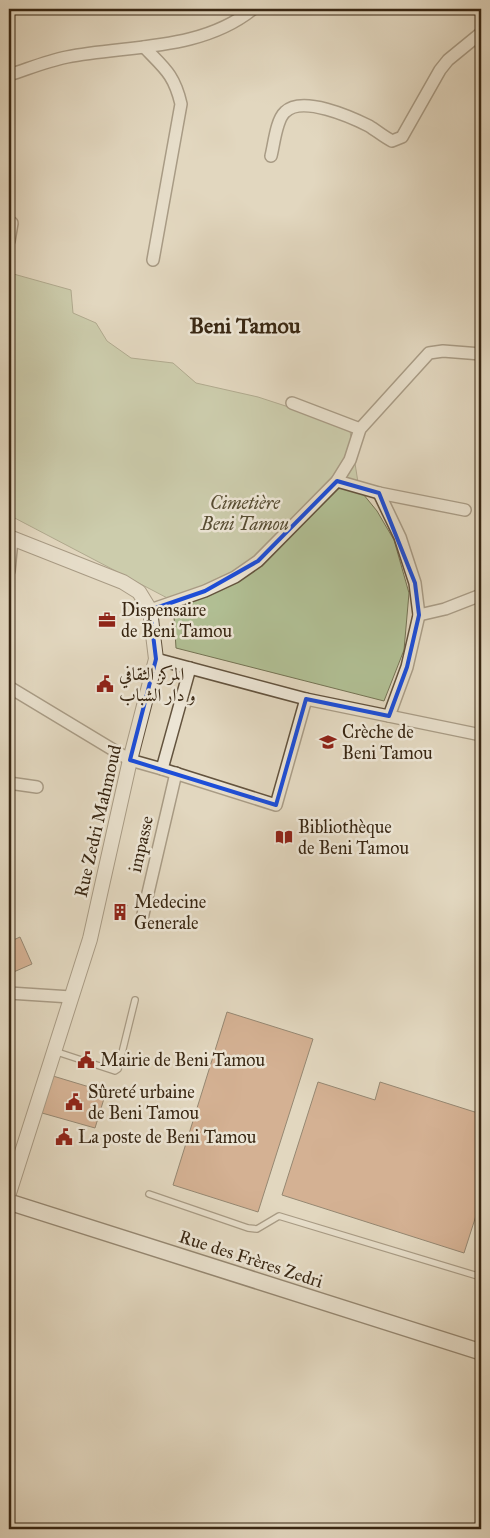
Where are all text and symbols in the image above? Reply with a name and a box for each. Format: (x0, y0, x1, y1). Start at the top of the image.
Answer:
district label: Beni Tamou (190, 312, 301, 339)
park label: Cimetière Beni Tamou (200, 492, 289, 535)
place label: Dispensaire de Beni Tamou (121, 599, 232, 642)
office icon: Dispensaire de Beni Tamou (97, 610, 117, 630)
place label: المركز الثقافي و دار الشباب (119, 663, 196, 706)
public building icon: المركز الثقافي و دار الشباب (95, 674, 115, 694)
place label: Crèche de Beni Tamou (342, 721, 433, 764)
school or university icon: Crèche de Beni Tamou (318, 732, 338, 752)
street label: Rue Zedri Mahmoud (70, 743, 126, 899)
street label: impasse (124, 814, 158, 874)
place label: Bibliothèque de Beni Tamou (298, 816, 409, 859)
library icon: Bibliothèque de Beni Tamou (274, 827, 294, 847)
place label: Medecine Generale (134, 891, 206, 934)
building icon: Medecine Generale (110, 902, 130, 922)
place label: Mairie de Beni Tamou (100, 1049, 266, 1071)
public building icon: Mairie de Beni Tamou (76, 1050, 96, 1070)
place label: Sûreté urbaine de Beni Tamou (88, 1081, 199, 1124)
public building icon: Sûreté urbaine de Beni Tamou (64, 1092, 84, 1112)
place label: La poste de Beni Tamou (78, 1126, 257, 1148)
public building icon: La poste de Beni Tamou (54, 1127, 74, 1147)
street label: Rue des Frères Zedri (176, 1225, 326, 1293)

